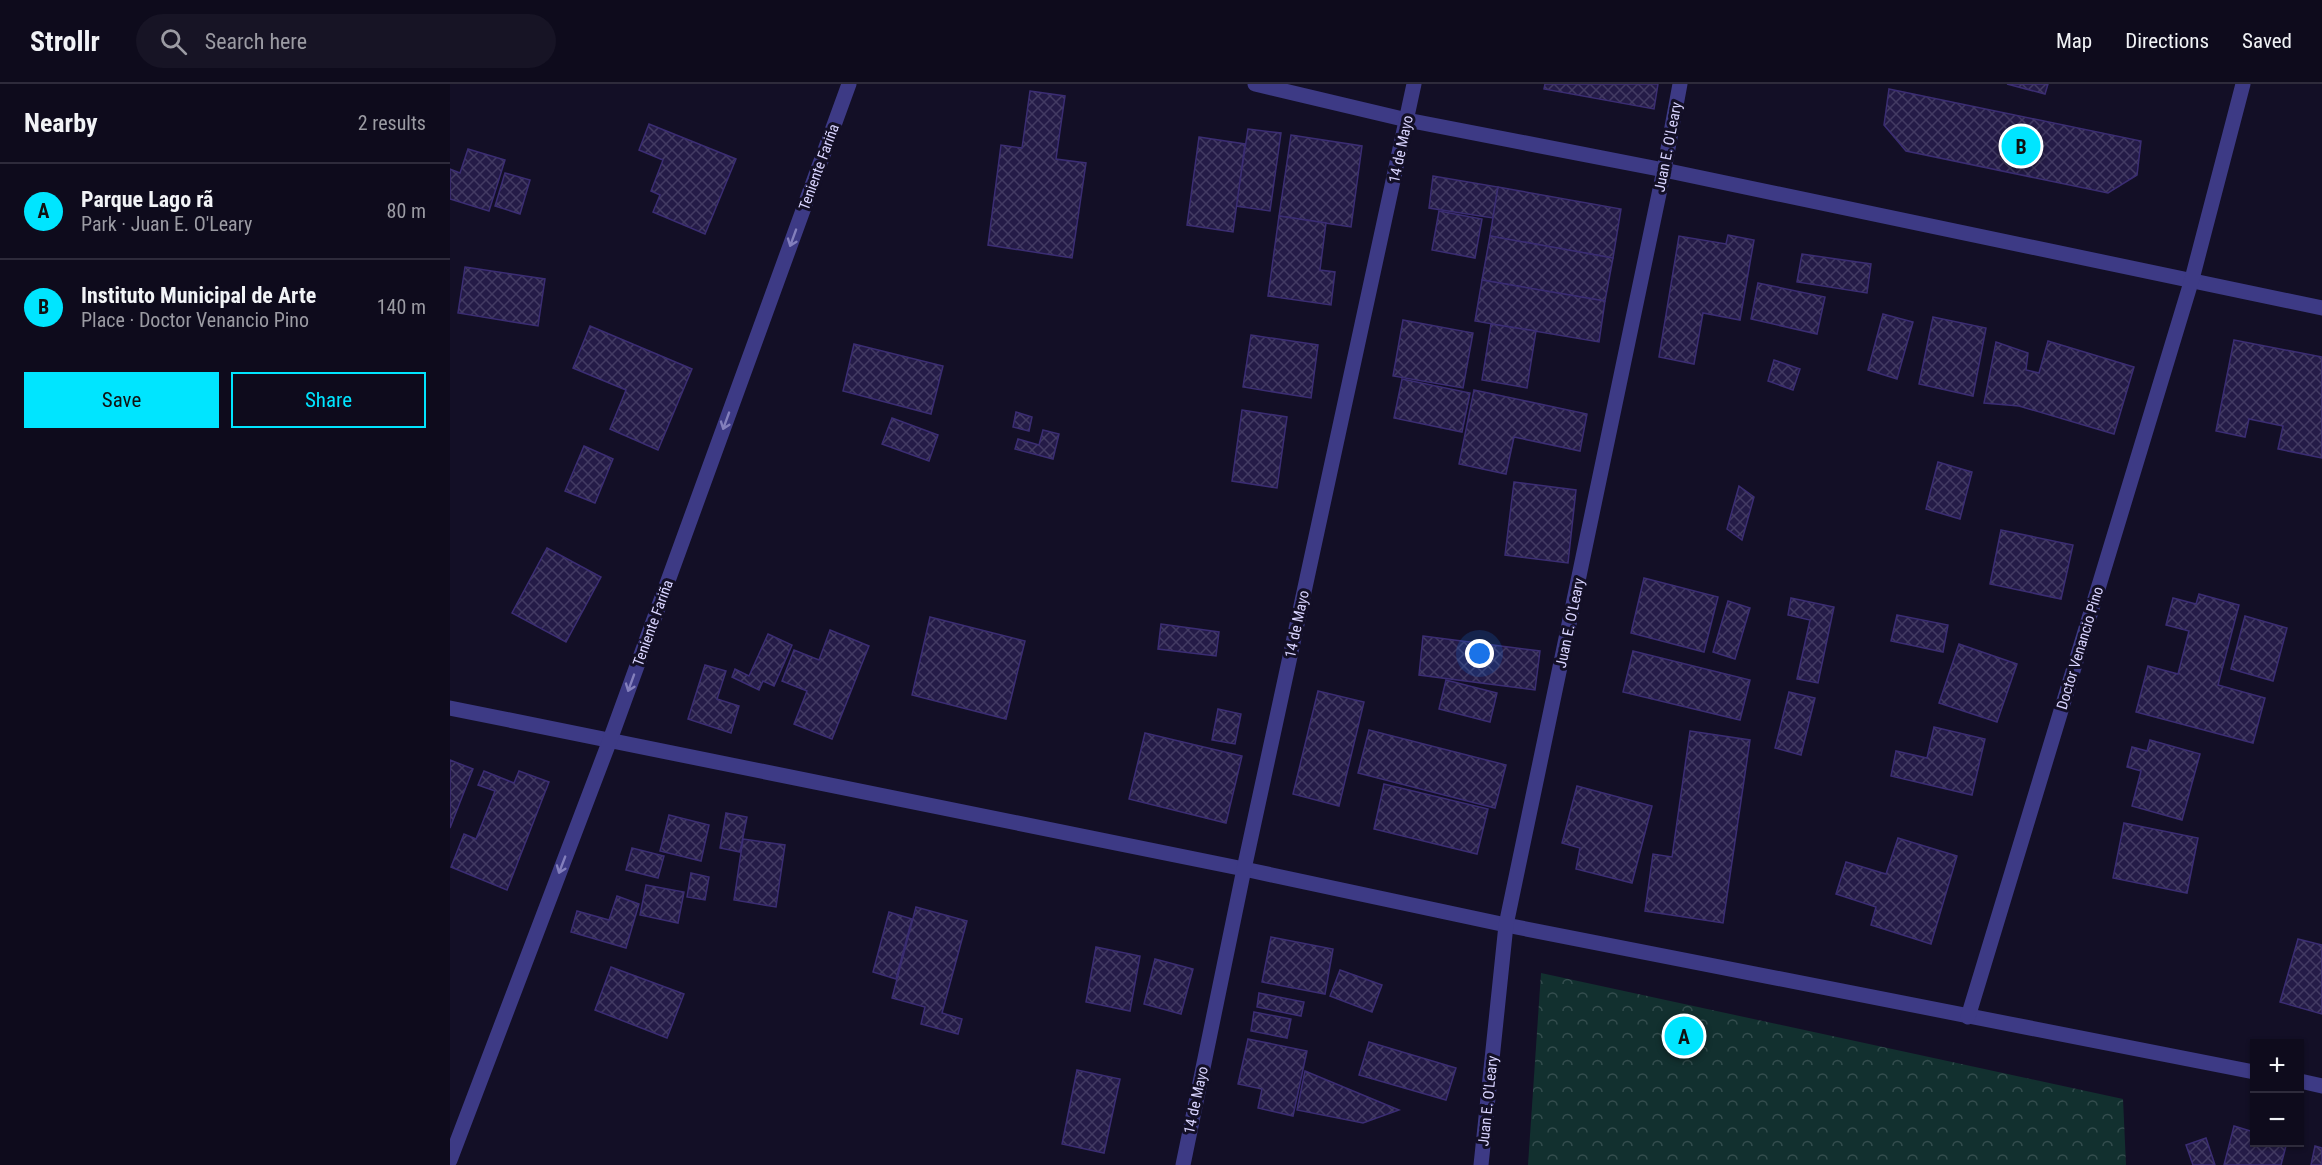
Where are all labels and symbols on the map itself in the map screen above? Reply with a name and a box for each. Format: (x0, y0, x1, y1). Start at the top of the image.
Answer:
street label: Juan E. O'Leary (1650, 101, 1686, 193)
street label: 14 de Mayo (1385, 114, 1417, 184)
street label: Teniente Fariña (795, 121, 843, 213)
pin: B (2002, 124, 2040, 168)
one-way arrow (787, 228, 798, 246)
one-way arrow (720, 411, 731, 430)
street label: Teniente Fariña (629, 577, 677, 669)
street label: Juan E. O'Leary (1552, 577, 1588, 669)
street label: Doctor Venancio Pino (2053, 584, 2107, 712)
street label: 14 de Mayo (1281, 589, 1313, 659)
your location (1465, 639, 1494, 668)
one-way arrow (624, 673, 635, 692)
one-way arrow (556, 856, 567, 874)
pin: A (1664, 1014, 1704, 1058)
street label: Juan E. O'Leary (1474, 1055, 1502, 1147)
street label: 14 de Mayo (1180, 1065, 1212, 1135)

